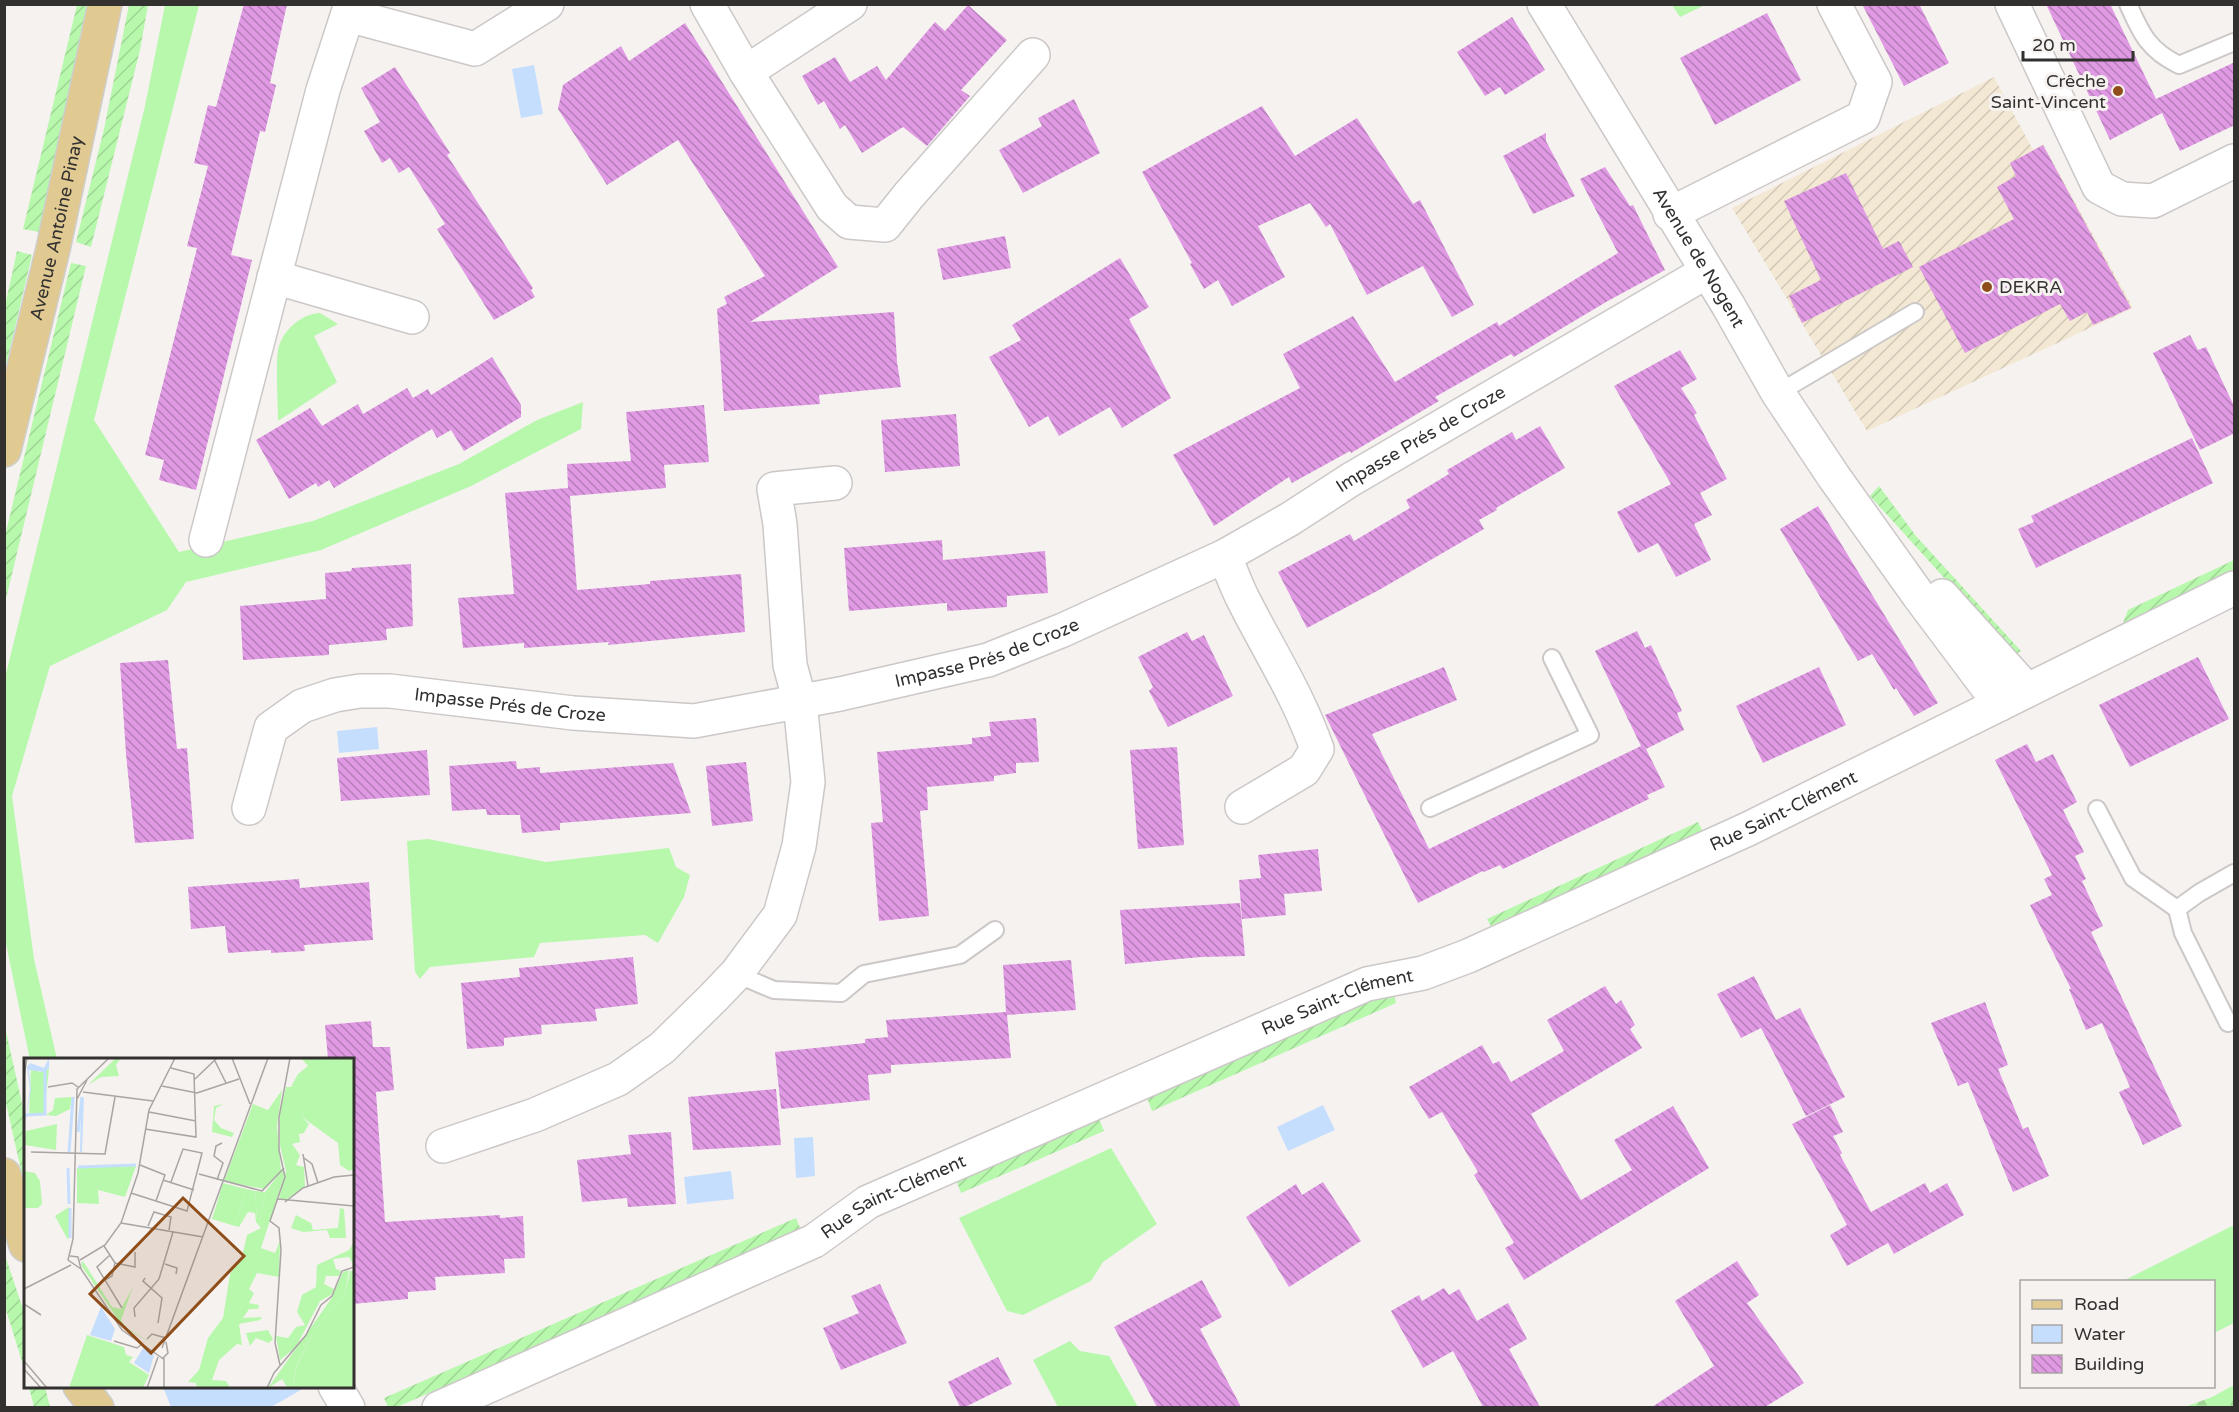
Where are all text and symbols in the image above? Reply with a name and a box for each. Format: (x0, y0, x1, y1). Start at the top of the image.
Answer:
scale bar (2023, 24, 2132, 62)
text: 20 m (2032, 34, 2076, 56)
place label: Crêche Saint-Vincent (1991, 70, 2106, 113)
marker: Crêche Saint-Vincent (2111, 84, 2125, 98)
street label: Avenue Antoine Pinay (25, 134, 88, 323)
street label: Avenue de Nogent (1648, 184, 1750, 331)
place label: DEKRA (1999, 276, 2062, 298)
marker: DEKRA (1980, 280, 1994, 294)
street label: Impasse Prés de Croze (1332, 381, 1509, 497)
street label: Impasse Prés de Croze (893, 613, 1083, 692)
street label: Impasse Prés de Croze (413, 683, 607, 726)
street label: Rue Saint-Clément (1706, 766, 1861, 856)
street label: Rue Saint-Clément (1258, 964, 1415, 1040)
inset map (24, 1058, 354, 1388)
street label: Rue Saint-Clément (816, 1150, 969, 1243)
legend (2020, 1280, 2215, 1388)
text: Road (2074, 1293, 2119, 1315)
text: Water (2074, 1323, 2125, 1345)
text: Building (2074, 1353, 2144, 1375)

